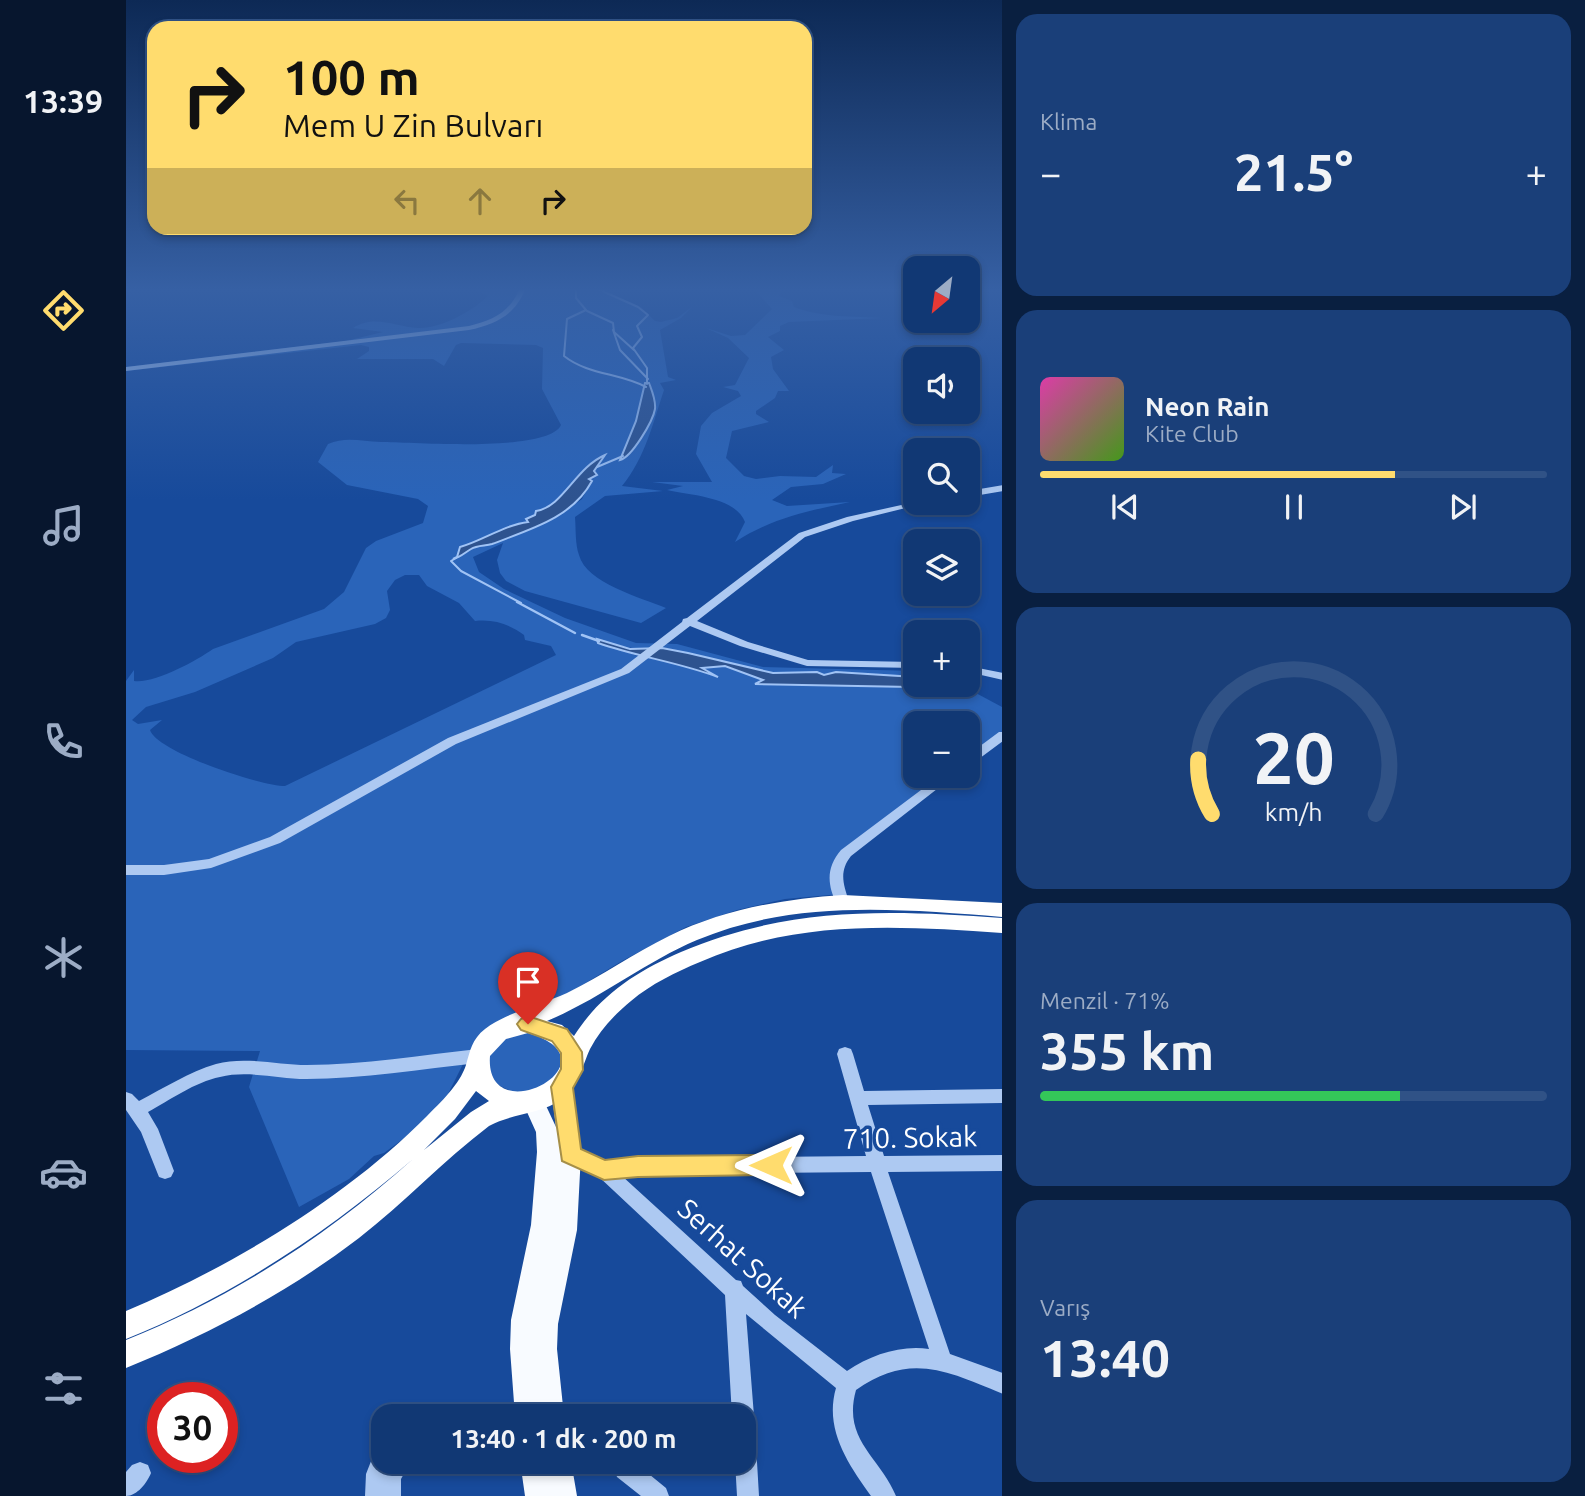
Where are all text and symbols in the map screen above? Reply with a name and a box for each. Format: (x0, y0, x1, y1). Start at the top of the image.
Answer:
icon: right (168, 49, 259, 140)
text: 100 m (283, 49, 420, 104)
text: 13:39 (23, 83, 103, 119)
text: Mem U Zin Bulvarı (283, 107, 543, 143)
text: Klima (1040, 109, 1097, 134)
text: 21.5° (1234, 143, 1353, 201)
text: − (1040, 152, 1061, 194)
text: + (1526, 152, 1547, 194)
icon: left (388, 182, 426, 220)
icon: ahead (461, 182, 499, 220)
icon: right (534, 182, 572, 220)
north arrow (903, 256, 980, 332)
map controls (903, 256, 980, 788)
icon: directions (39, 286, 88, 335)
button: sound (903, 347, 980, 424)
text: Neon Rain (1145, 392, 1270, 421)
text: Kite Club (1145, 421, 1239, 446)
button: search (903, 438, 980, 515)
icon: previous (1106, 488, 1144, 526)
icon: pause (1275, 488, 1313, 526)
icon: next (1444, 488, 1482, 526)
icon: music (39, 501, 88, 550)
button: layers (903, 529, 980, 606)
button: + (903, 620, 980, 697)
button: − (903, 711, 980, 788)
text: 20 (1252, 716, 1335, 798)
icon: phone (39, 717, 88, 766)
text: km/h (1265, 798, 1322, 826)
icon: climate (39, 933, 88, 982)
pin (498, 952, 558, 1024)
icon: arrive (509, 963, 547, 1001)
text: Menzil · 71% (1040, 988, 1170, 1013)
text: 355 km (1040, 1022, 1214, 1080)
street label: 710. Sokak (843, 1120, 977, 1154)
position arrow (734, 1128, 808, 1202)
icon: car (39, 1148, 88, 1197)
street label: Serhat Sokak (672, 1192, 814, 1324)
text: Varış (1040, 1295, 1090, 1320)
text: 13:40 (1040, 1329, 1170, 1387)
icon: filters (39, 1364, 88, 1413)
speed limit sign: 30 (147, 1382, 238, 1473)
text: 13:40 · 1 dk · 200 m (450, 1424, 677, 1453)

